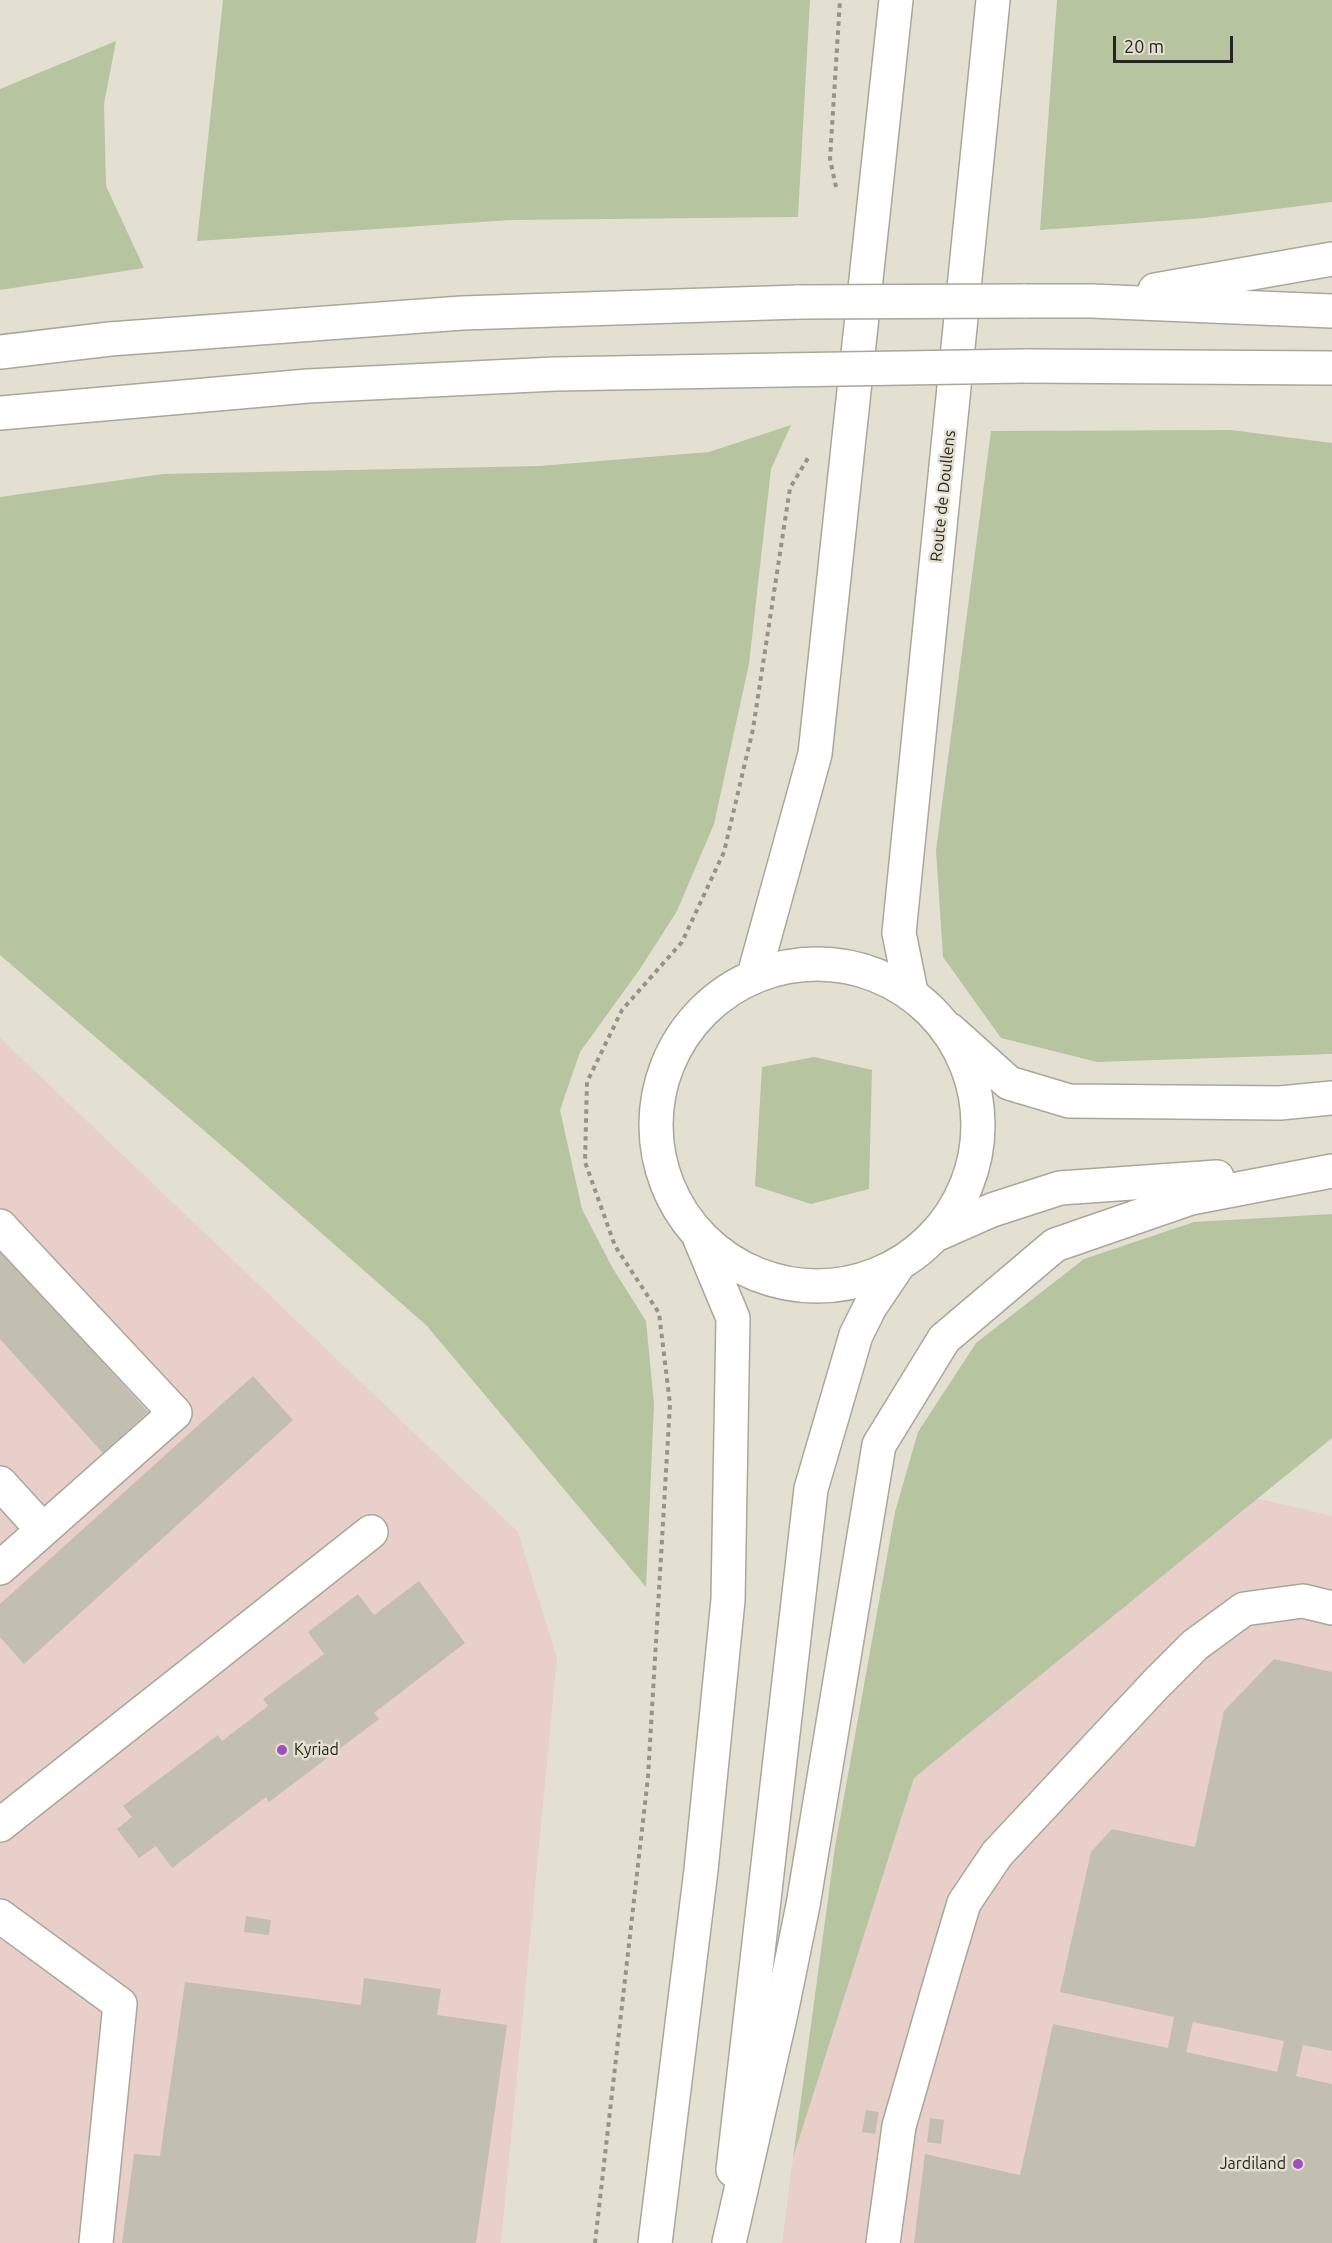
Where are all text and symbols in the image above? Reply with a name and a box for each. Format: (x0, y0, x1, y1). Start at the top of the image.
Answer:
scale bar (1116, 24, 1236, 62)
text: 20 m (1124, 36, 1164, 56)
street label: Route de Doullens (927, 429, 959, 563)
place label: Kyriad (294, 1740, 339, 1760)
marker: Kyriad (275, 1743, 289, 1757)
place label: Jardiland (1220, 2154, 1286, 2174)
marker: Jardiland (1291, 2157, 1305, 2171)

